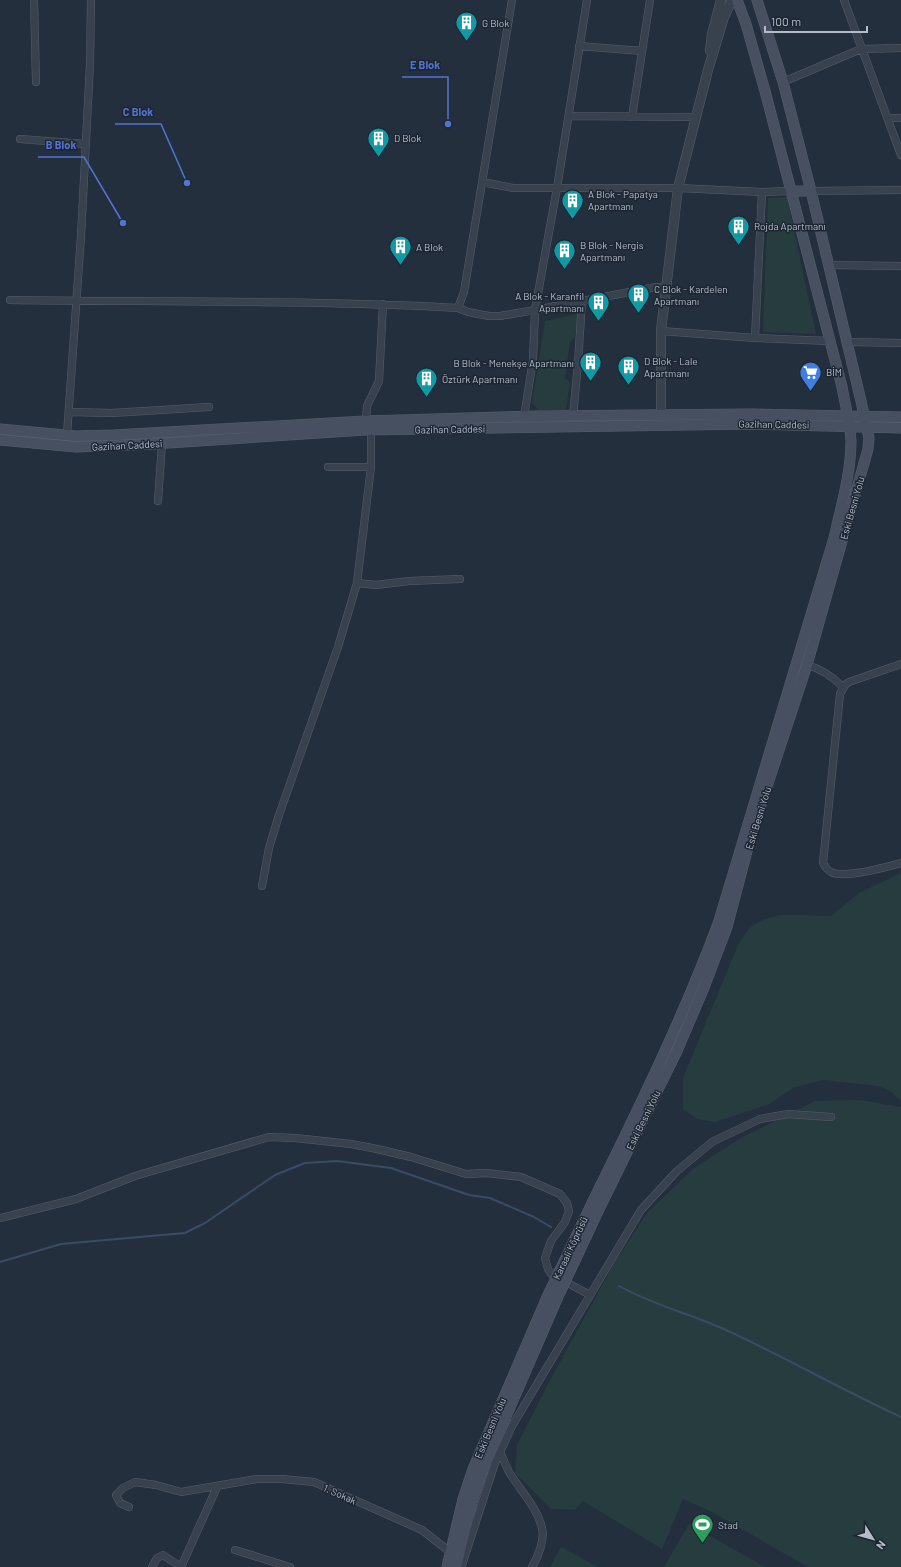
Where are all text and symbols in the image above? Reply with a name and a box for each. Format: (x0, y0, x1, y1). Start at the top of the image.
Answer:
scale bar (765, 8, 867, 34)
building icon: G Blok (453, 10, 479, 43)
text: 100 m (771, 14, 801, 28)
place label: G Blok (482, 17, 509, 29)
callout: E Blok (402, 54, 448, 77)
text: E Blok (410, 58, 440, 71)
callout: C Blok (115, 101, 161, 124)
text: C Blok (123, 105, 153, 118)
building icon: D Blok (365, 125, 391, 158)
place label: D Blok (394, 132, 421, 144)
callout: B Blok (38, 134, 84, 157)
text: B Blok (46, 138, 76, 151)
building icon: A Blok - Papatya Apartmanı (560, 187, 586, 220)
place label: A Blok - Papatya Apartmanı (588, 188, 658, 212)
building icon: Rojda Apartmanı (726, 213, 752, 246)
place label: Rojda Apartmanı (754, 220, 826, 232)
building icon: A Blok (387, 234, 413, 267)
building icon: B Blok - Nergis Apartmanı (552, 238, 578, 271)
place label: B Blok - Nergis Apartmanı (580, 239, 644, 263)
place label: A Blok (416, 241, 443, 253)
building icon: C Blok - Kardelen Apartmanı (626, 282, 652, 315)
place label: C Blok - Kardelen Apartmanı (654, 283, 728, 307)
building icon: A Blok - Karanfil Apartmanı (586, 289, 612, 322)
place label: A Blok - Karanfil Apartmanı (515, 290, 584, 314)
building icon: B Blok - Menekşe Apartmanı (577, 350, 603, 383)
building icon: D Blok - Lale Apartmanı (615, 354, 641, 387)
place label: D Blok - Lale Apartmanı (644, 355, 698, 379)
place label: B Blok - Menekşe Apartmanı (453, 357, 574, 369)
supermarket icon: BİM (797, 359, 823, 392)
building icon: Öztürk Apartmanı (414, 366, 440, 399)
place label: BİM (826, 366, 842, 378)
place label: Öztürk Apartmanı (442, 373, 517, 385)
street label: Gazihan Caddesi (739, 417, 809, 431)
street label: Gazihan Caddesi (415, 422, 485, 436)
street label: Gazihan Caddesi (91, 437, 163, 453)
street label: Eski Besni Yolu (837, 475, 867, 541)
street label: Eski Besni Yolu (743, 785, 773, 851)
street label: Eski Besni Yolu (623, 1088, 663, 1152)
street label: Karaali Köprüsü (550, 1215, 590, 1281)
street label: Eski Besni Yolu (472, 1396, 508, 1460)
street label: 1. Sokak (322, 1481, 358, 1507)
sports icon: Stad (689, 1512, 715, 1545)
place label: Stad (718, 1519, 738, 1531)
north arrow (853, 1519, 893, 1559)
text: N (874, 1538, 889, 1552)

